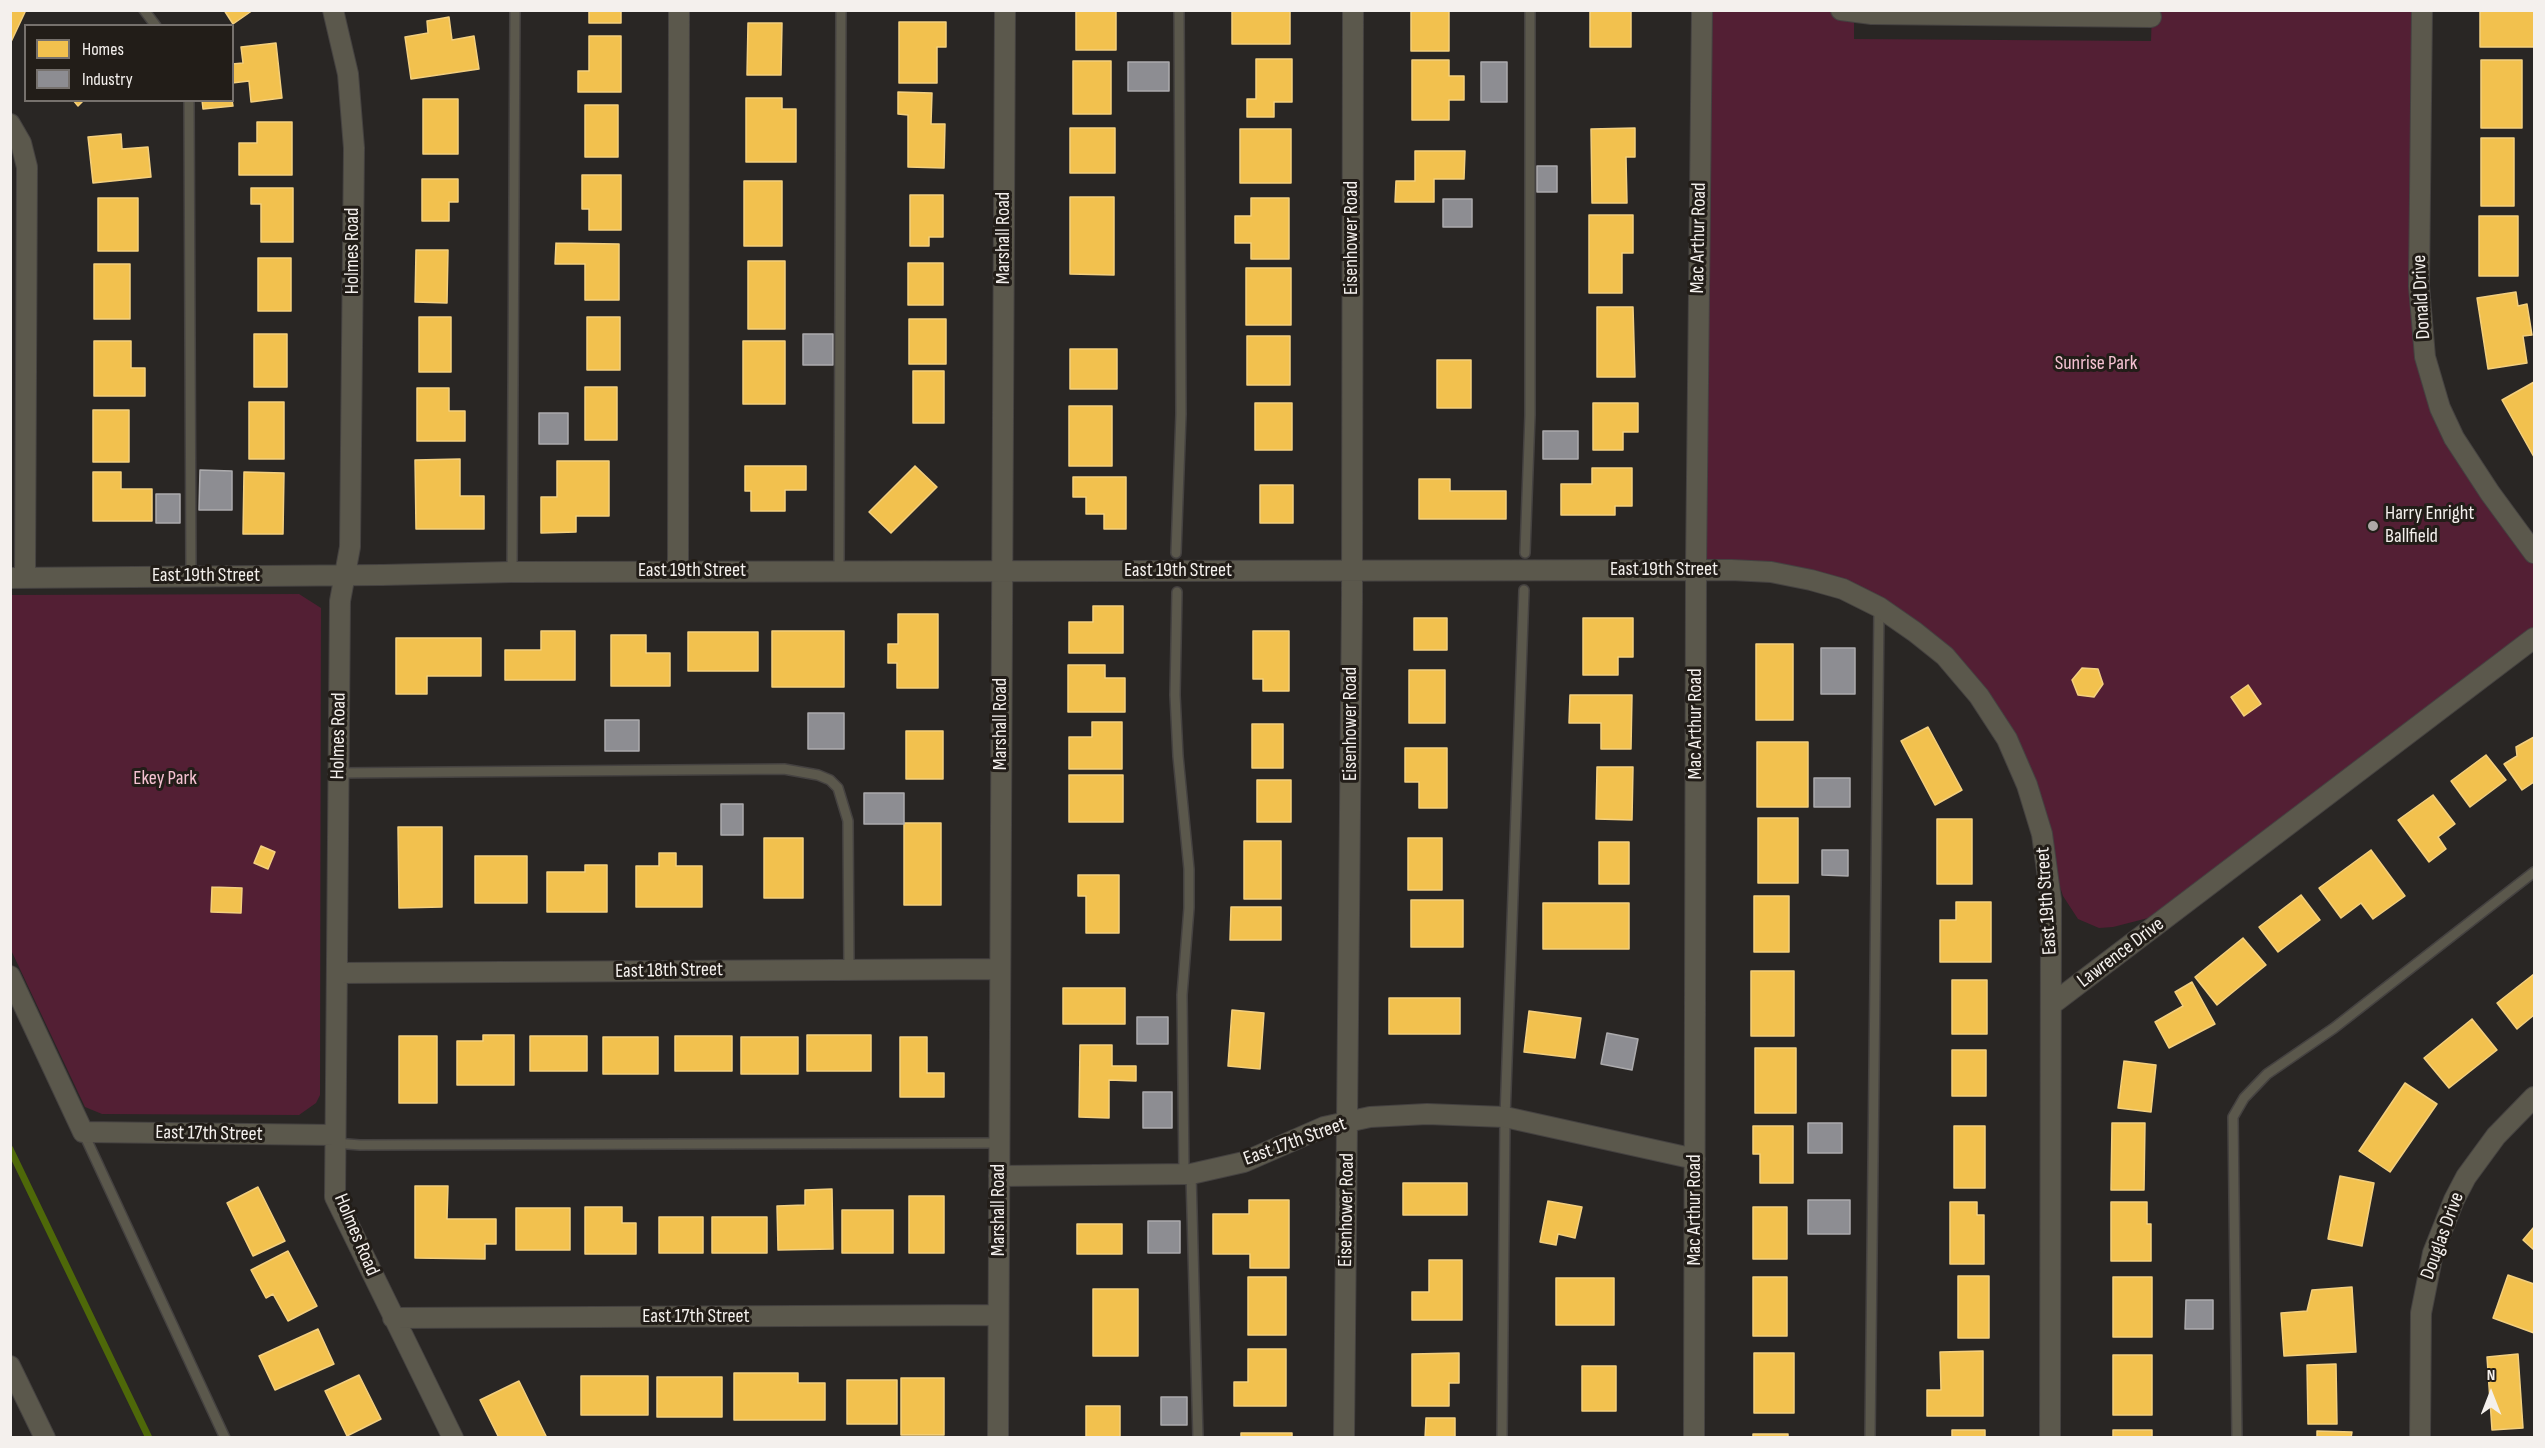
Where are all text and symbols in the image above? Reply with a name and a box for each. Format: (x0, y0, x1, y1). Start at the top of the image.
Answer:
legend (24, 24, 234, 102)
text: Homes (82, 39, 124, 60)
text: Industry (82, 69, 133, 90)
street label: Eisenhower Road (1340, 181, 1364, 295)
street label: Mac Arthur Road (1686, 182, 1712, 294)
street label: Marshall Road (992, 192, 1016, 284)
street label: Holmes Road (341, 208, 365, 294)
street label: Donald Drive (2408, 254, 2436, 340)
park label: Sunrise Park (2055, 352, 2137, 376)
place label: Harry Enright Ballfield (2385, 502, 2474, 549)
marker: Harry Enright Ballfield (2366, 519, 2380, 533)
street label: East 19th Street (1610, 558, 1718, 582)
street label: East 19th Street (638, 559, 746, 583)
street label: East 19th Street (1124, 559, 1232, 583)
street label: East 19th Street (152, 564, 260, 588)
street label: Eisenhower Road (1339, 667, 1363, 781)
street label: Mac Arthur Road (1684, 669, 1708, 779)
street label: Marshall Road (989, 678, 1013, 770)
street label: Holmes Road (326, 692, 352, 780)
park label: Ekey Park (133, 767, 197, 791)
street label: East 19th Street (2031, 846, 2063, 956)
street label: Lawrence Drive (2073, 913, 2169, 993)
street label: East 18th Street (615, 958, 723, 984)
street label: East 17th Street (1240, 1112, 1350, 1172)
street label: East 17th Street (155, 1121, 263, 1147)
street label: Eisenhower Road (1334, 1153, 1360, 1267)
street label: Mac Arthur Road (1683, 1155, 1707, 1265)
street label: Marshall Road (987, 1164, 1011, 1256)
street label: Douglas Drive (2416, 1189, 2470, 1283)
street label: Holmes Road (328, 1190, 384, 1280)
street label: East 17th Street (642, 1305, 750, 1329)
north arrow (2461, 1364, 2521, 1424)
text: N (2487, 1366, 2495, 1385)

